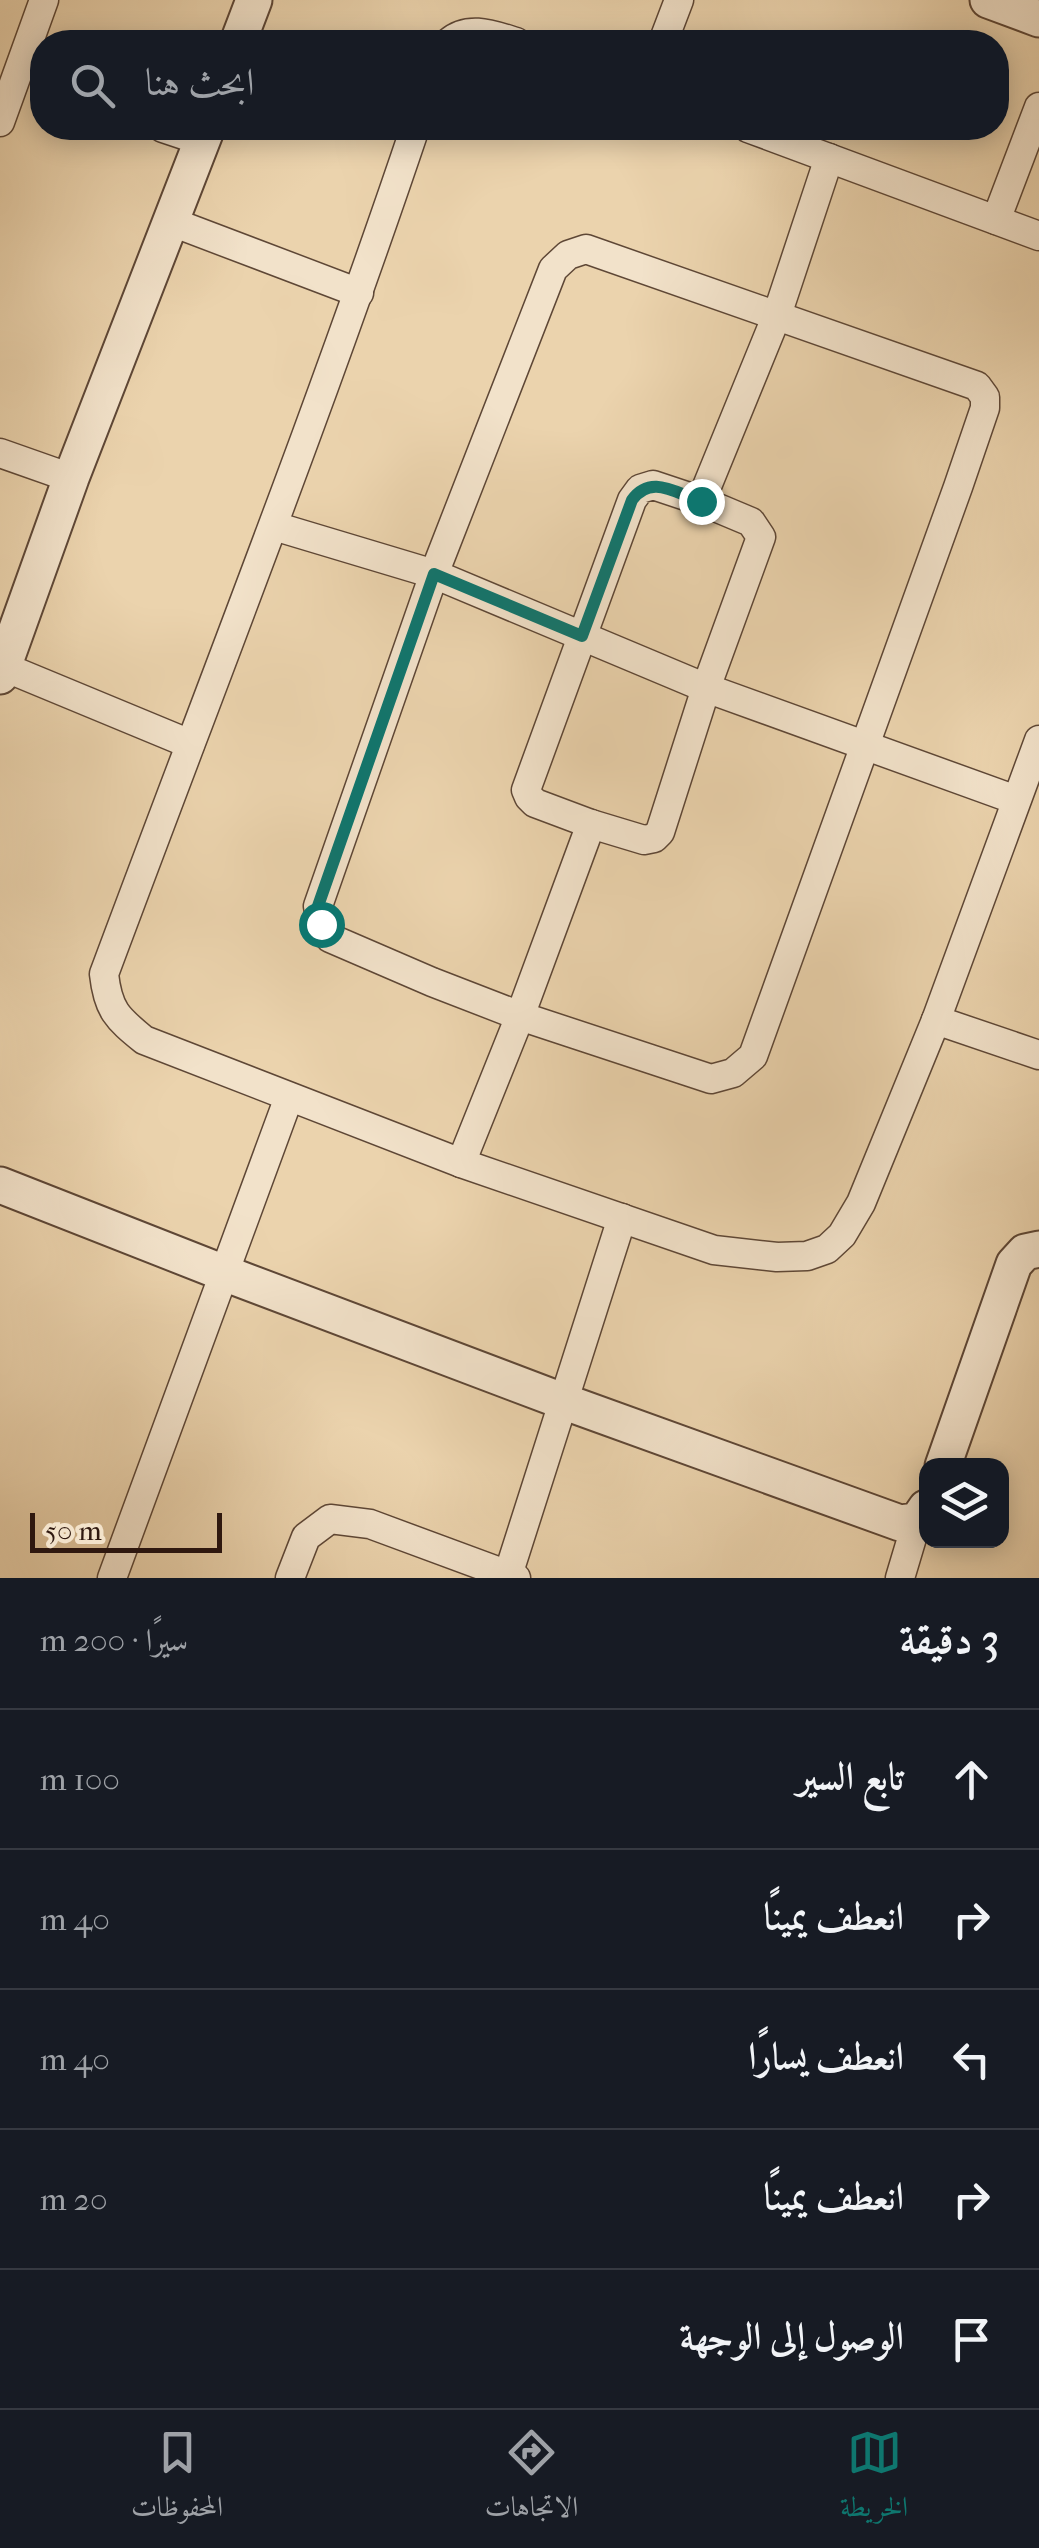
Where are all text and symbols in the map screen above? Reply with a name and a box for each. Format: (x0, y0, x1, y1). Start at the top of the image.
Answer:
search box (30, 30, 1009, 140)
icon: search (65, 58, 120, 113)
text: ابحث هنا (145, 60, 255, 105)
route end (679, 479, 725, 525)
route start (299, 902, 345, 948)
map controls (919, 1458, 1009, 1548)
button: layers (919, 1458, 1009, 1548)
scale bar (30, 1508, 222, 1552)
text: 50 m (45, 1514, 102, 1547)
text: 3 دقيقة (899, 1615, 999, 1664)
text: سيرًا · 200 m (40, 1622, 188, 1659)
icon: ahead (944, 1752, 999, 1807)
text: تابع السير (797, 1754, 904, 1799)
text: 100 m (40, 1761, 120, 1798)
icon: right (944, 1892, 999, 1947)
text: انعطف يمينًا (763, 1894, 904, 1939)
text: 40 m (40, 1901, 110, 1938)
icon: left (944, 2032, 999, 2087)
text: انعطف يسارًا (748, 2034, 904, 2079)
text: 40 m (40, 2041, 110, 2078)
icon: right (944, 2172, 999, 2227)
text: انعطف يمينًا (763, 2174, 904, 2219)
text: 20 m (40, 2181, 108, 2218)
icon: arrive (944, 2312, 999, 2367)
text: الوصول إلى الوجهة (680, 2314, 904, 2359)
tab: المحفوظات (131, 2425, 223, 2534)
tab: الاتجاهات (485, 2425, 578, 2534)
tab: الخريطة (840, 2425, 908, 2534)

